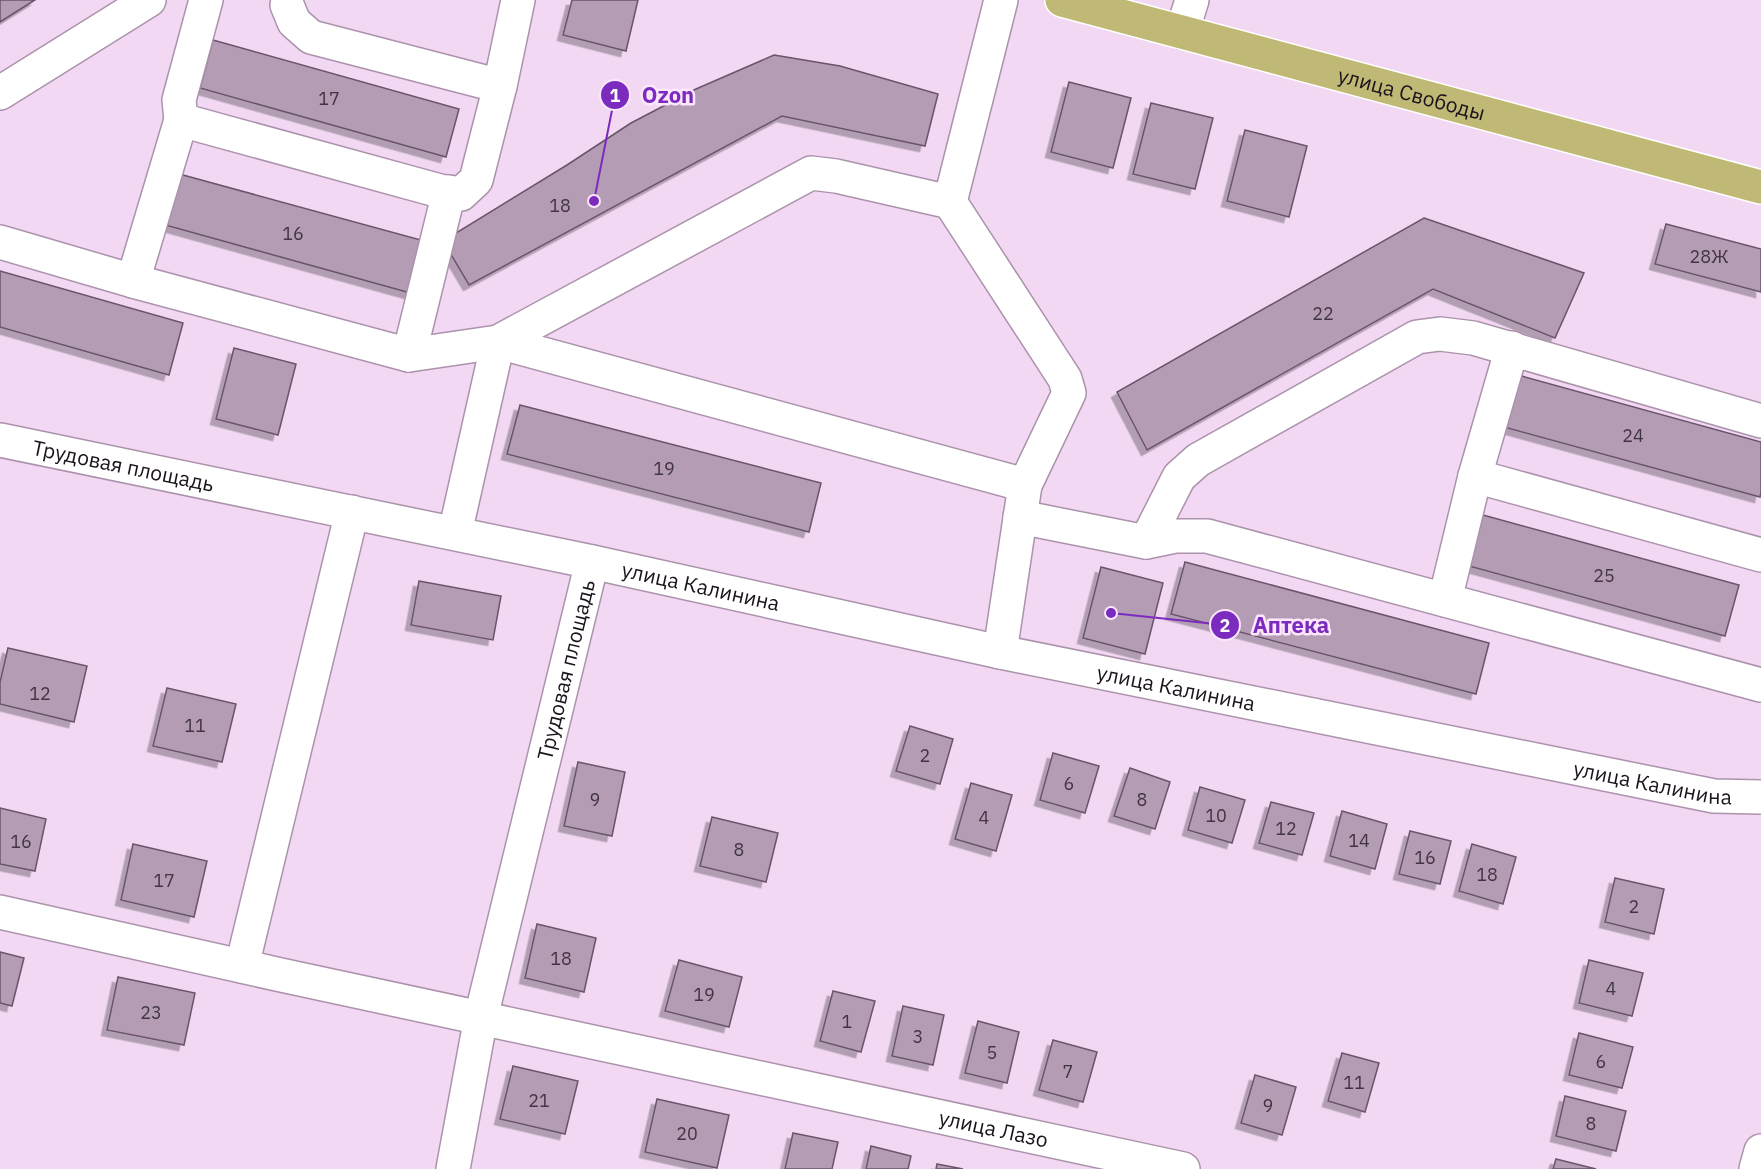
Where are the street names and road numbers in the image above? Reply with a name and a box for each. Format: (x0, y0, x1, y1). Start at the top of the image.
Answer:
street label: улица Свободы (1335, 60, 1488, 127)
street label: Трудовая площадь (30, 433, 217, 498)
street label: улица Калинина (619, 555, 783, 617)
street label: Трудовая площадь (530, 577, 601, 763)
street label: улица Калинина (1095, 658, 1258, 717)
street label: улица Калинина (1571, 754, 1732, 810)
street label: улица Лазо (936, 1103, 1051, 1154)

